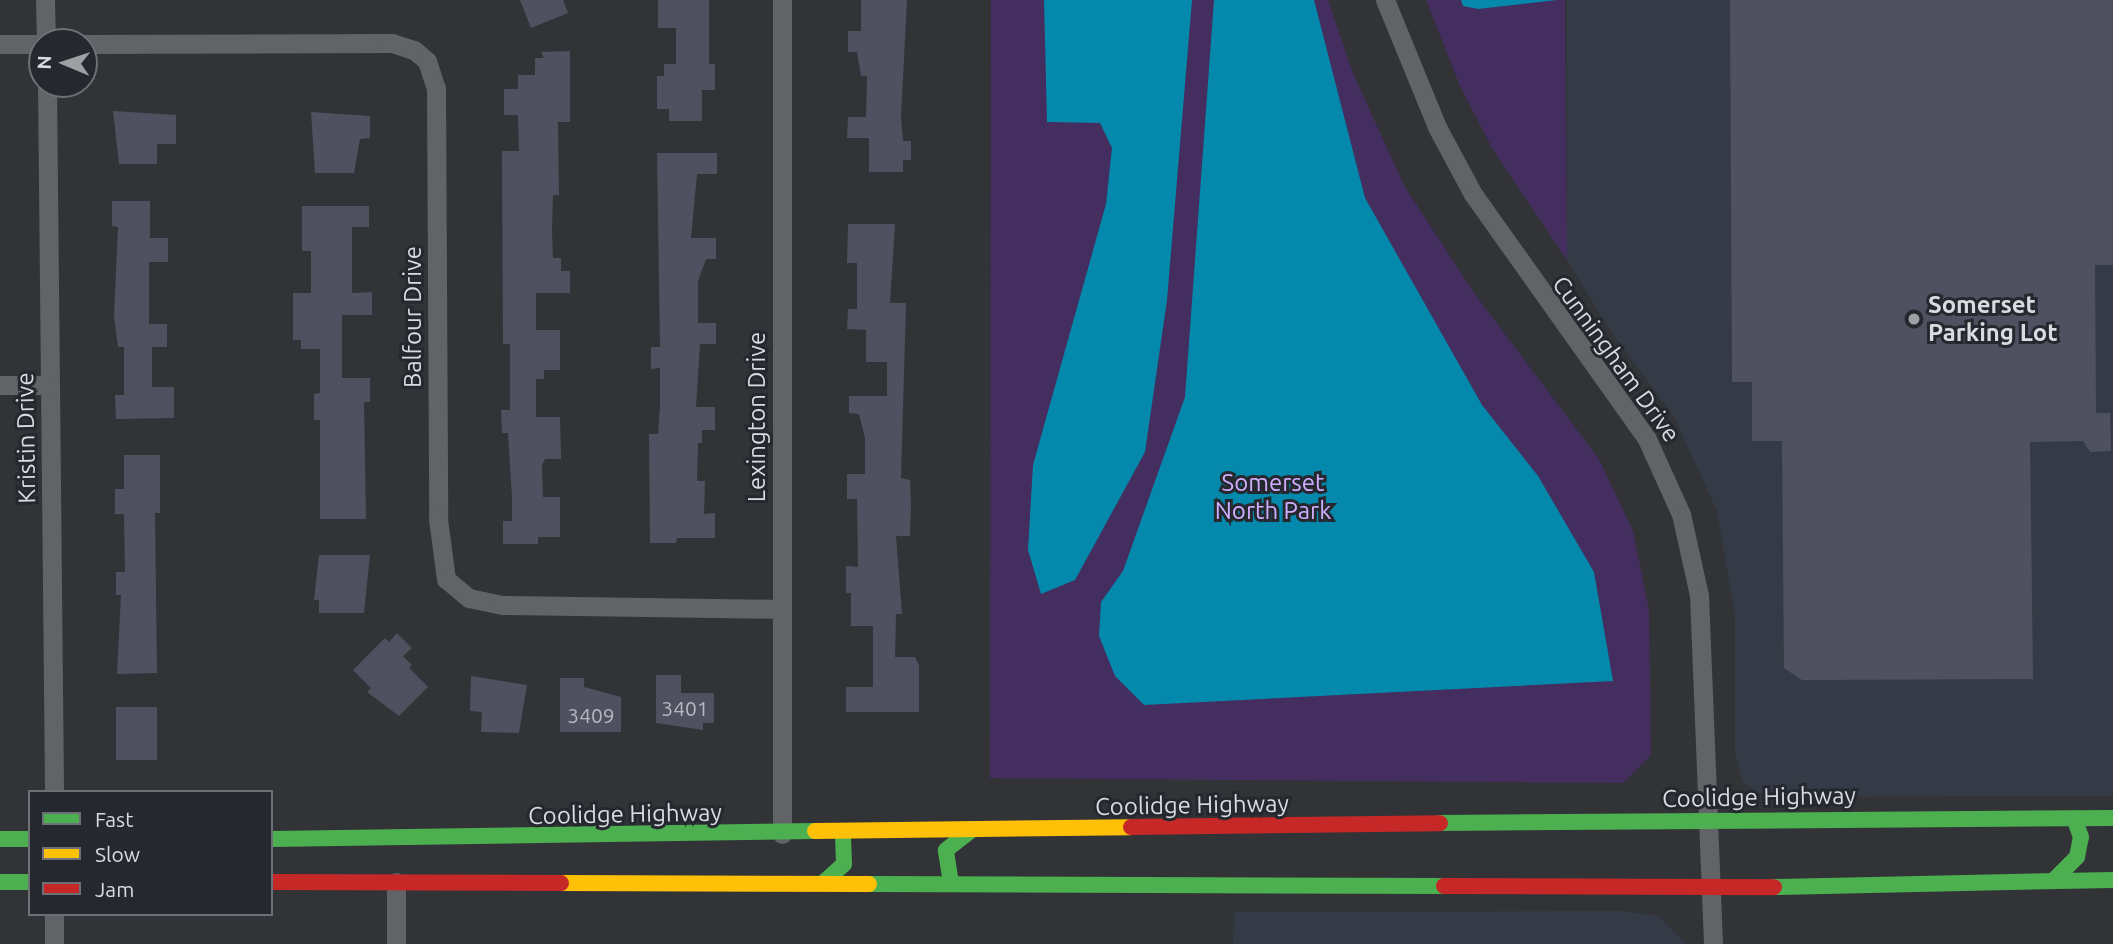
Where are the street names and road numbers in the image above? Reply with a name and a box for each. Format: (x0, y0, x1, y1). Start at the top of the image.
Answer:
street label: Balfour Drive (399, 246, 427, 388)
street label: Cunningham Drive (1546, 270, 1686, 448)
street label: Lexington Drive (743, 332, 771, 502)
street label: Kristin Drive (10, 372, 42, 504)
street label: Coolidge Highway (1662, 781, 1856, 813)
street label: Coolidge Highway (1095, 789, 1289, 821)
street label: Coolidge Highway (528, 798, 722, 830)

